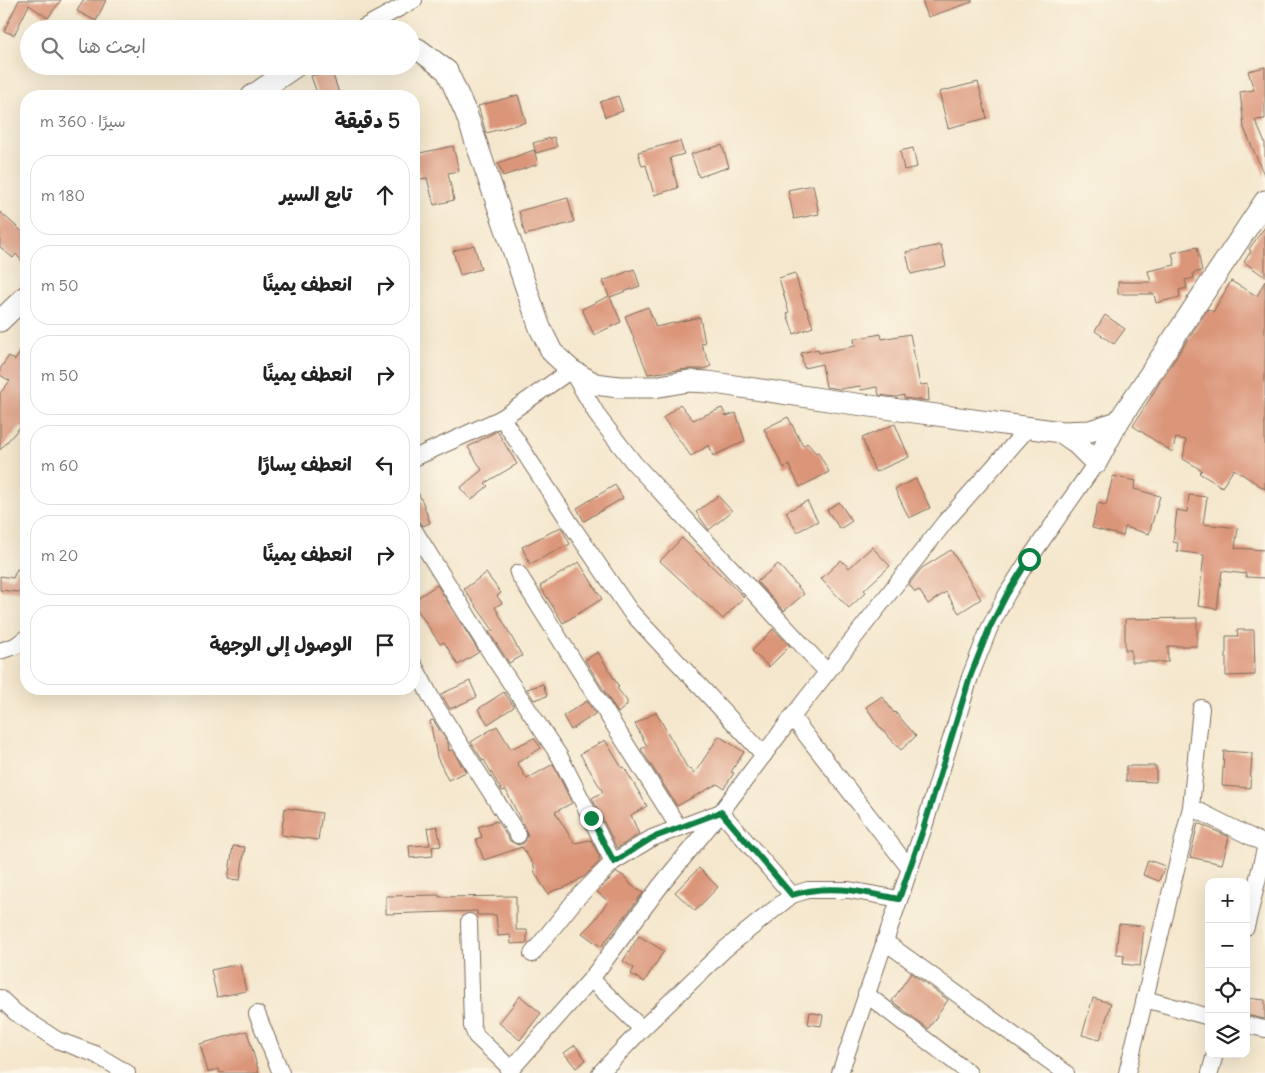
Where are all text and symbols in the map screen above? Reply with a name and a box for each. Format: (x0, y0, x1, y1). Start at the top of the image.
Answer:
search box (20, 20, 420, 75)
icon: search (38, 34, 66, 62)
text: ابحث هنا (78, 34, 146, 58)
text: 5 دقيقة (334, 107, 400, 134)
text: سيرًا · 360 m (40, 111, 126, 131)
icon: ahead (371, 181, 399, 209)
text: تابع السير (280, 182, 352, 206)
text: 180 m (41, 185, 85, 205)
icon: right (371, 271, 399, 299)
text: انعطف يمينًا (263, 272, 352, 296)
text: 50 m (41, 275, 79, 295)
icon: right (371, 361, 399, 389)
text: انعطف يمينًا (263, 362, 352, 386)
text: 50 m (41, 365, 79, 385)
icon: left (371, 451, 399, 479)
text: انعطف يسارًا (258, 452, 352, 476)
text: 60 m (41, 455, 79, 475)
icon: right (371, 541, 399, 569)
text: انعطف يمينًا (263, 542, 352, 566)
text: 20 m (41, 545, 78, 565)
route start (1018, 548, 1041, 571)
icon: arrive (371, 631, 399, 659)
text: الوصول إلى الوجهة (209, 632, 352, 656)
route end (580, 807, 603, 830)
map controls (1205, 878, 1250, 1058)
button: + (1205, 878, 1250, 923)
button: − (1205, 923, 1250, 968)
button: locate (1205, 968, 1250, 1013)
button: layers (1205, 1013, 1250, 1058)

